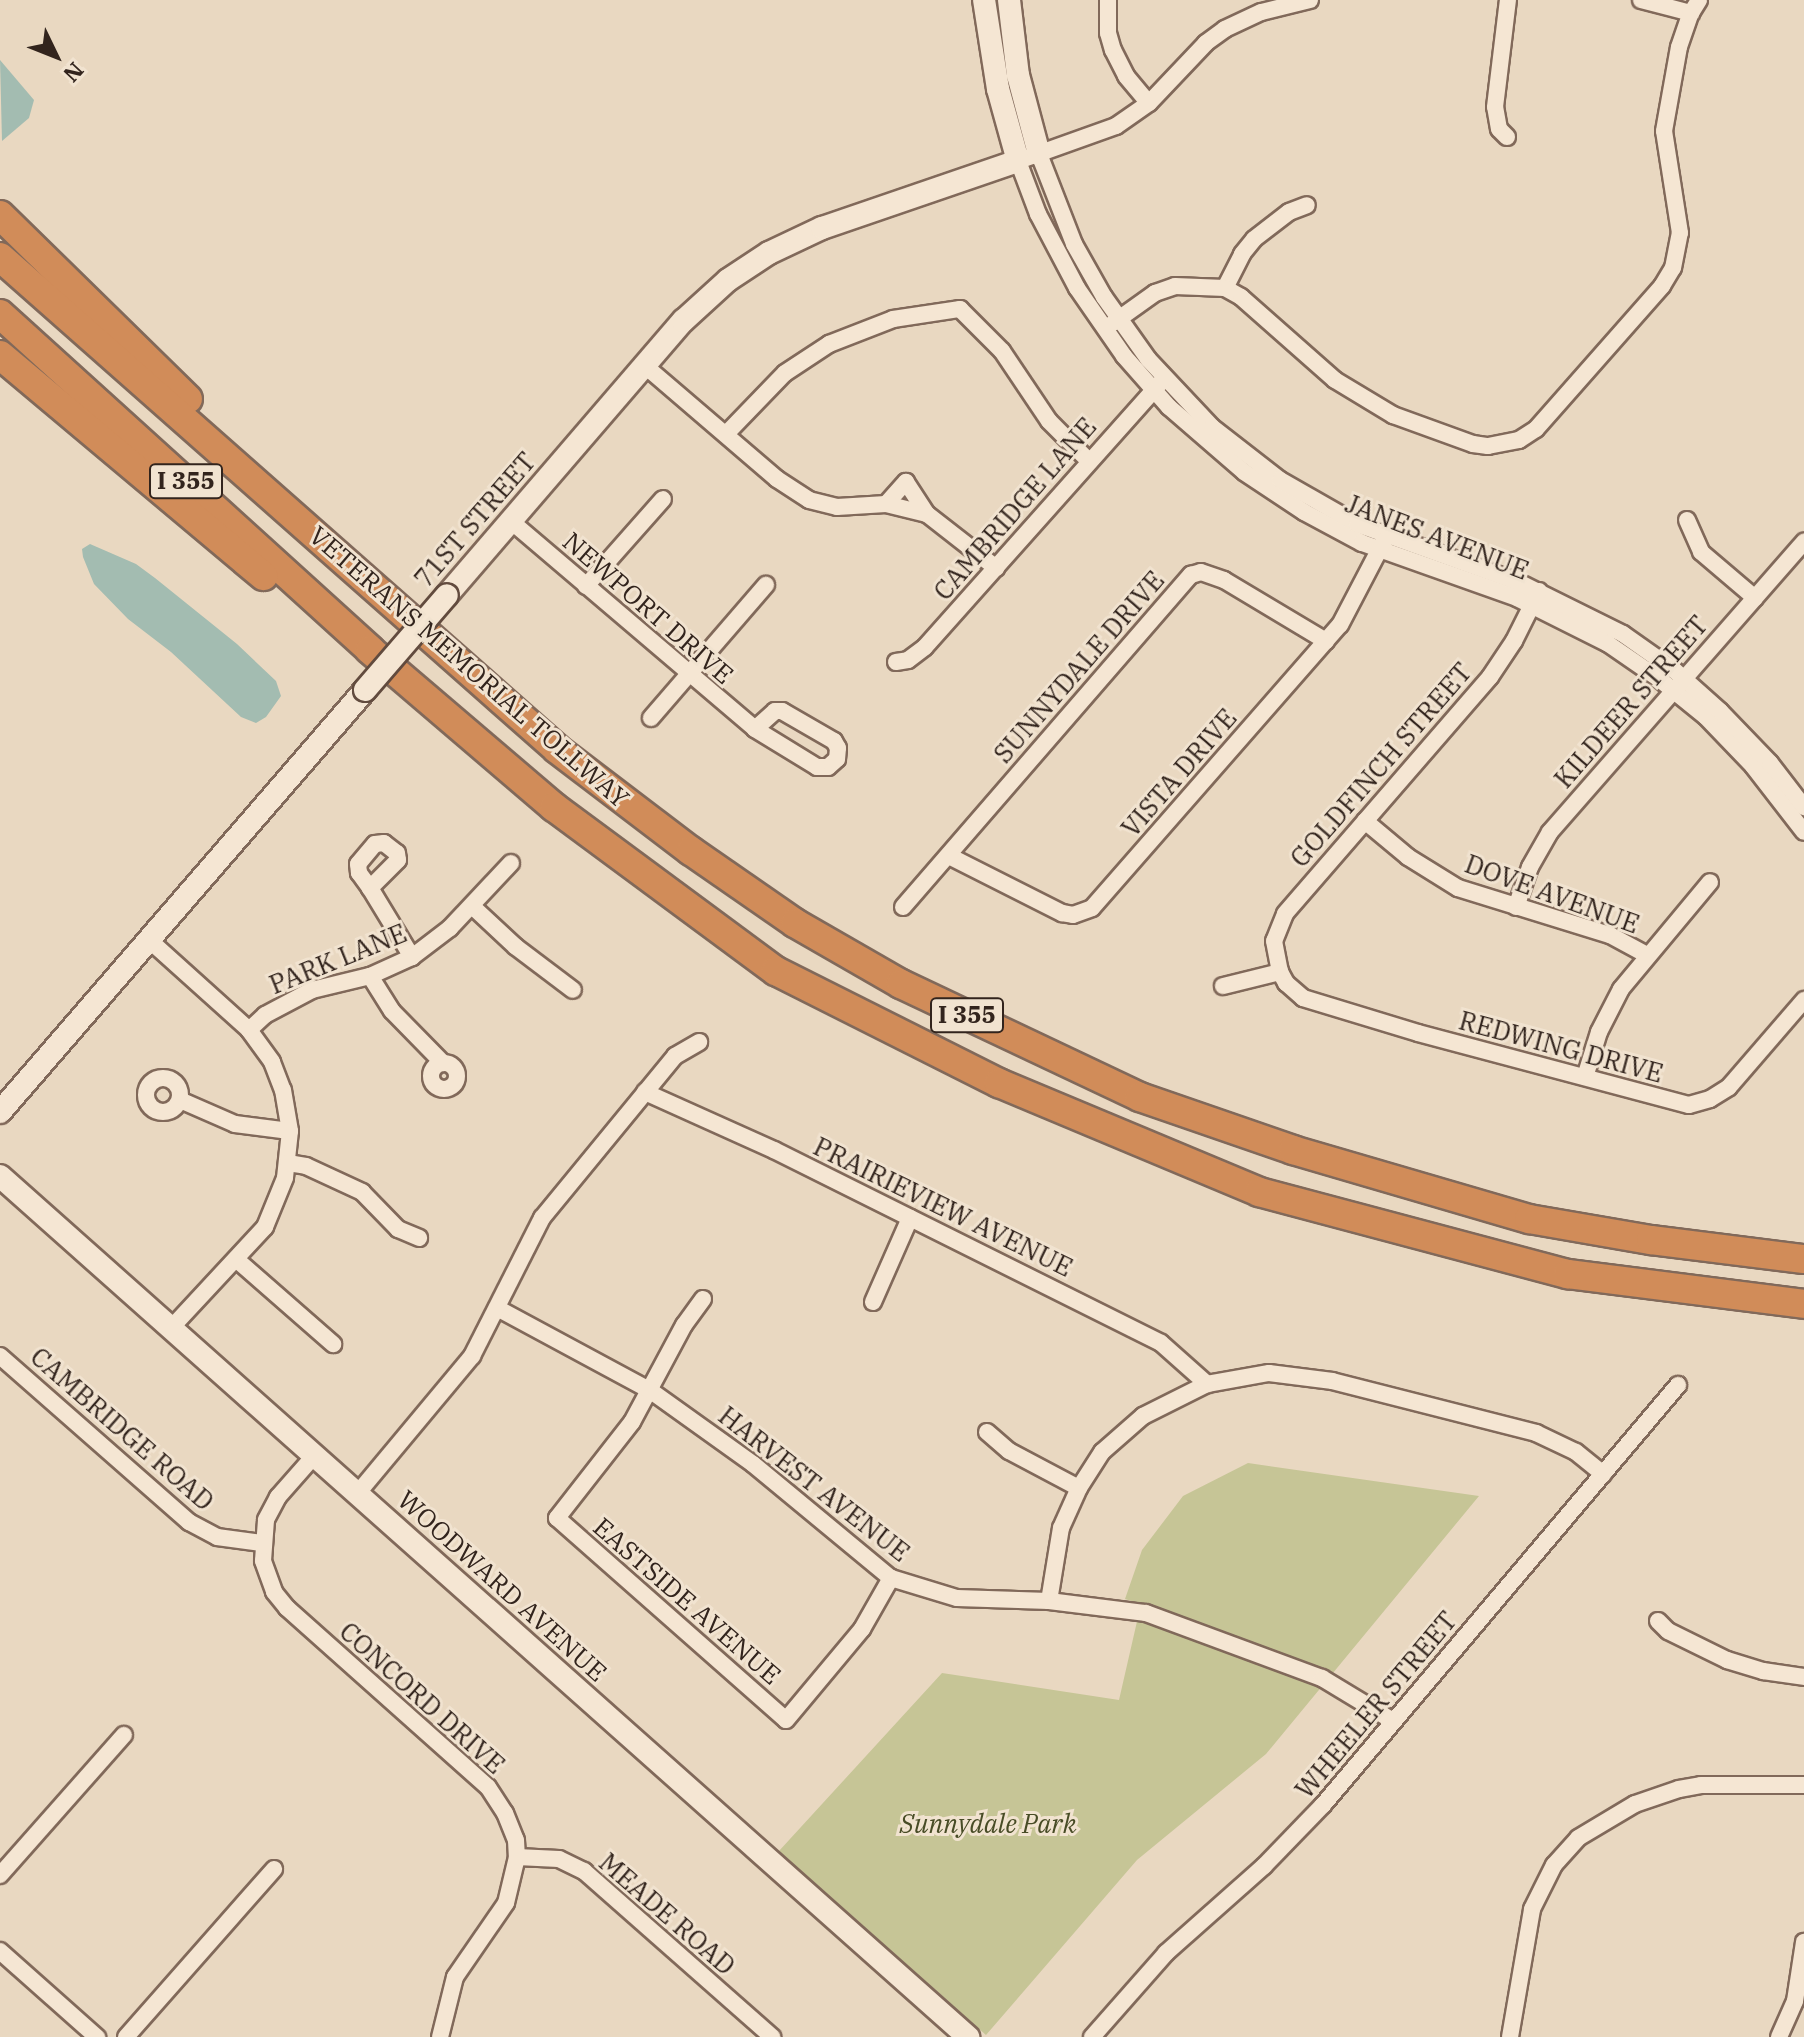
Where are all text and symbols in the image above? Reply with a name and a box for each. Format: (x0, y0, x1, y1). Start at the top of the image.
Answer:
north arrow (16, 16, 96, 96)
text: N (57, 56, 90, 89)
street label: CAMBRIDGE LANE (927, 411, 1103, 607)
street label: 71ST STREET (408, 446, 542, 594)
road number: I 355 (148, 461, 224, 501)
street label: JANES AVENUE (1341, 488, 1533, 586)
street label: VETERANS MEMORIAL TOLLWAY (303, 520, 635, 814)
street label: NEWPORT DRIVE (556, 526, 740, 690)
street label: SUNNYDALE DRIVE (987, 565, 1171, 769)
street label: KILDEER STREET (1548, 610, 1714, 794)
street label: GOLDFINCH STREET (1284, 657, 1478, 873)
street label: VISTA DRIVE (1115, 703, 1243, 843)
street label: DOVE AVENUE (1461, 848, 1643, 940)
street label: PARK LANE (265, 917, 411, 1001)
road number: I 355 (929, 995, 1005, 1035)
street label: REDWING DRIVE (1456, 1005, 1666, 1089)
street label: PRAIRIEVIEW AVENUE (808, 1131, 1078, 1283)
street label: CAMBRIDGE ROAD (24, 1341, 220, 1517)
street label: HARVEST AVENUE (712, 1400, 916, 1568)
street label: WOODWARD AVENUE (391, 1484, 613, 1688)
street label: EASTSIDE AVENUE (587, 1511, 787, 1691)
street label: WHEELER STREET (1289, 1605, 1463, 1805)
street label: CONCORD DRIVE (333, 1616, 511, 1780)
park label: Sunnydale Park (900, 1808, 1076, 1840)
street label: MEADE ROAD (593, 1847, 741, 1981)

